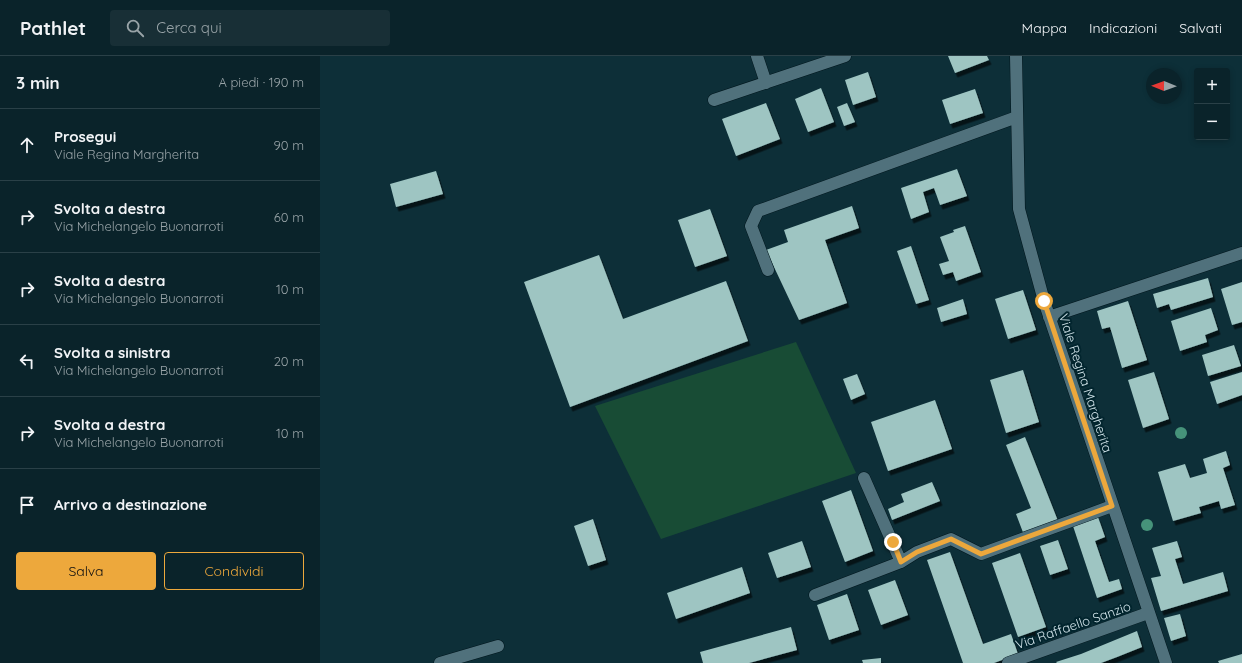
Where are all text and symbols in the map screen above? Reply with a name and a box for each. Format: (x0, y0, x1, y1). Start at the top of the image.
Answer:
search box (110, 10, 390, 46)
text: Pathlet (20, 16, 86, 40)
icon: search (124, 17, 146, 39)
text: Cerca qui (156, 18, 222, 37)
text: Mappa (1022, 19, 1067, 37)
text: Indicazioni (1089, 19, 1157, 37)
text: Salvati (1179, 19, 1222, 37)
north arrow (1146, 68, 1182, 104)
map controls (1194, 68, 1230, 140)
button: + (1194, 68, 1230, 104)
text: 3 min (16, 72, 60, 93)
text: A piedi · 190 m (219, 74, 304, 90)
button: − (1194, 104, 1230, 140)
text: Prosegui (54, 127, 116, 146)
icon: ahead (16, 134, 38, 156)
text: 90 m (274, 137, 304, 153)
text: Viale Regina Margherita (54, 146, 199, 162)
text: Svolta a destra (54, 199, 165, 218)
icon: right (16, 206, 38, 228)
text: 60 m (274, 209, 304, 225)
text: Via Michelangelo Buonarroti (54, 218, 224, 234)
text: Svolta a destra (54, 271, 165, 290)
icon: right (16, 278, 38, 300)
text: 10 m (276, 281, 304, 297)
text: Via Michelangelo Buonarroti (54, 290, 224, 306)
route start (1035, 292, 1053, 310)
street label: Viale Regina Margherita (1056, 311, 1116, 455)
text: Svolta a sinistra (54, 343, 170, 362)
icon: left (16, 350, 38, 372)
text: 20 m (274, 353, 304, 369)
text: Via Michelangelo Buonarroti (54, 362, 224, 378)
text: Svolta a destra (54, 415, 165, 434)
icon: right (16, 422, 38, 444)
text: 10 m (276, 425, 304, 441)
text: Via Michelangelo Buonarroti (54, 434, 224, 450)
icon: arrive (16, 494, 38, 516)
text: Arrivo a destinazione (54, 495, 207, 514)
route end (884, 533, 902, 551)
button: Salva (16, 552, 156, 590)
button: Condividi (164, 552, 304, 590)
street label: Via Raffaello Sanzio (1013, 598, 1133, 652)

